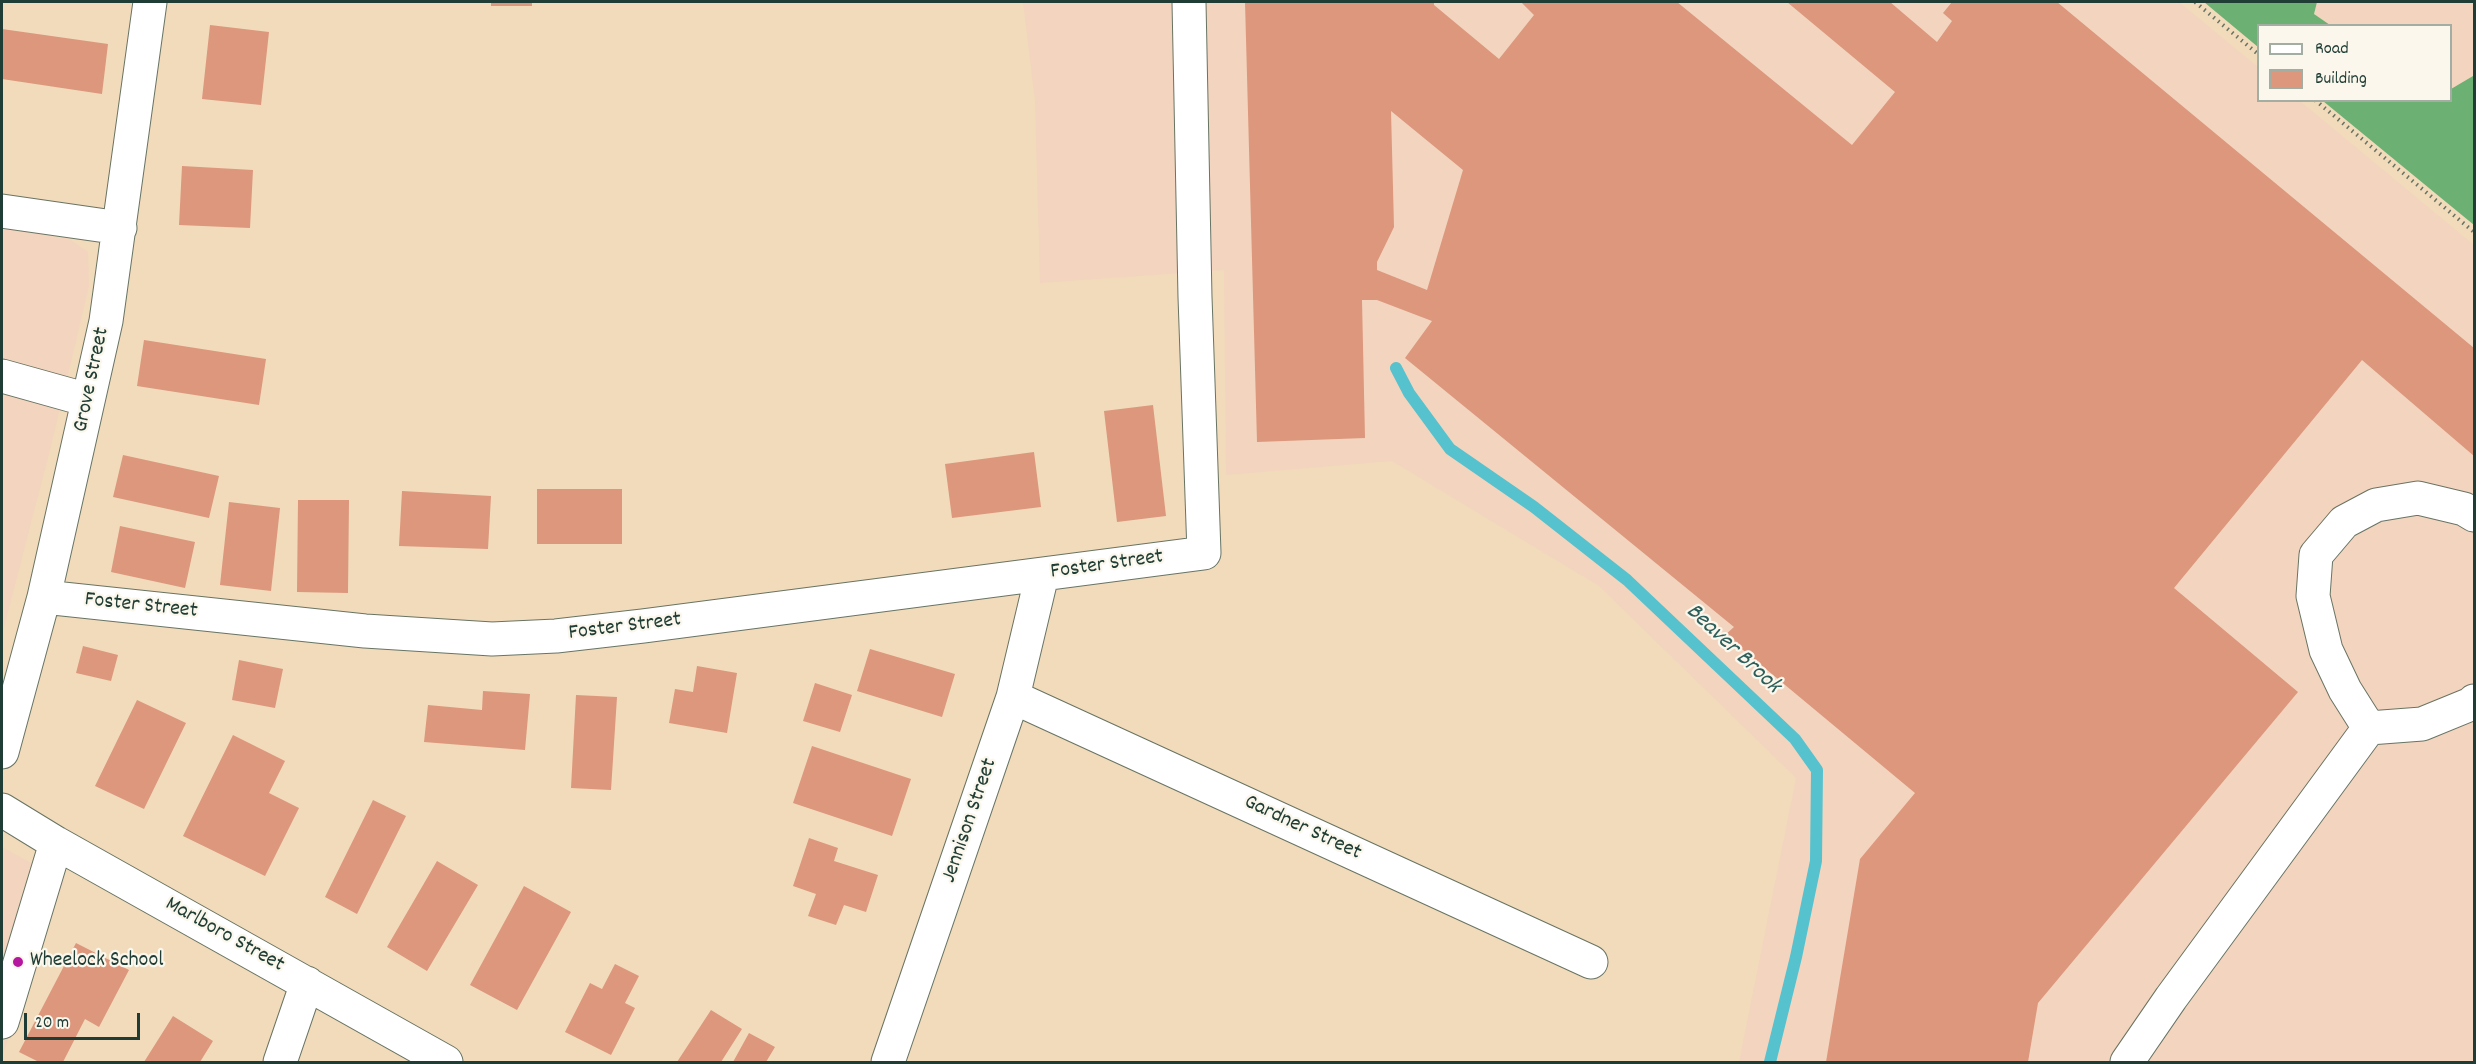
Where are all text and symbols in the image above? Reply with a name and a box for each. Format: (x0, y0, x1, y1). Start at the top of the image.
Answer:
legend (2257, 24, 2452, 102)
text: Road (2315, 37, 2349, 62)
text: Building (2315, 67, 2367, 92)
street label: Grove Street (69, 325, 117, 435)
street label: Foster Street (1049, 545, 1165, 587)
street label: Foster Street (83, 588, 199, 626)
water label: Beaver Brook (1678, 599, 1786, 701)
street label: Foster Street (567, 608, 683, 648)
street label: Jennison Street (937, 755, 1005, 887)
street label: Gardner Street (1239, 790, 1365, 868)
street label: Marlboro Street (160, 892, 288, 980)
place label: Wheelock School (30, 949, 163, 975)
marker: Wheelock School (11, 955, 25, 969)
scale bar (27, 1001, 142, 1039)
text: 20 m (35, 1011, 69, 1036)

